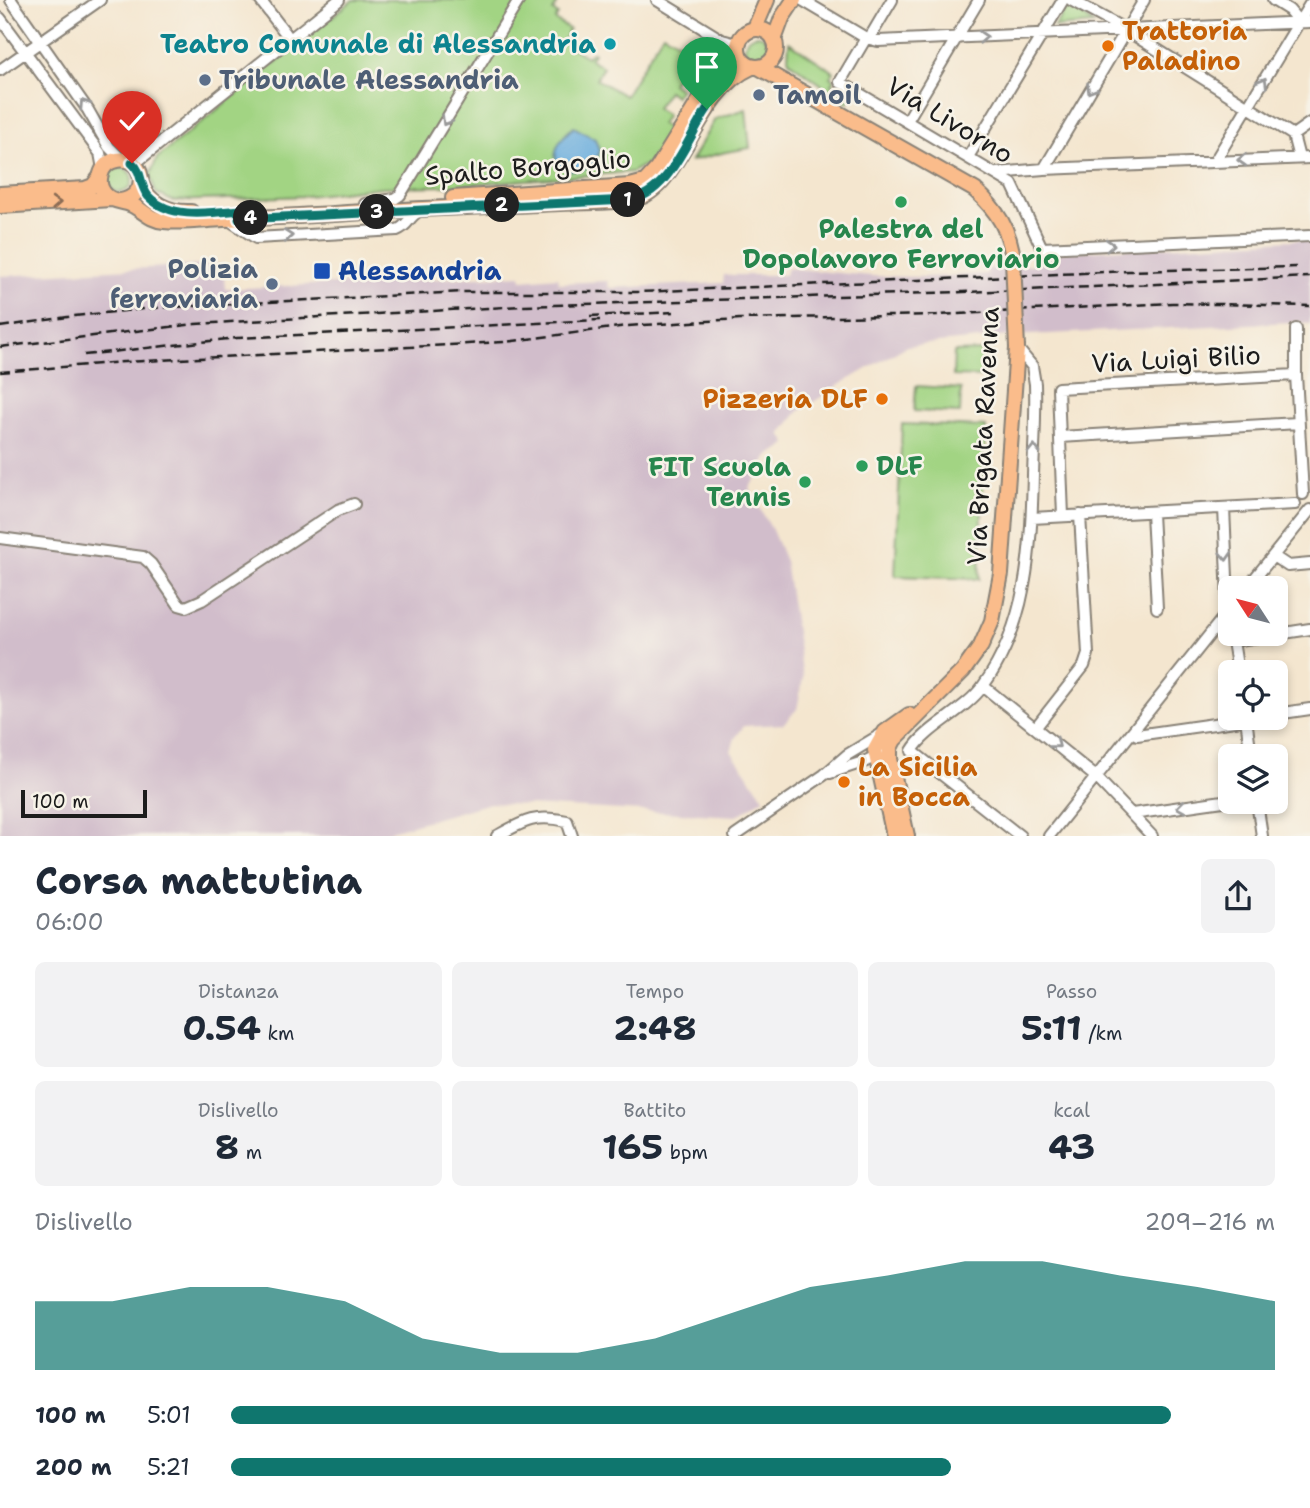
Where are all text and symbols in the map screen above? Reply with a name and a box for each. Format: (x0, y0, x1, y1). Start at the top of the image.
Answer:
place label: Trattoria Paladino (1122, 13, 1248, 78)
place label: Teatro Comunale di Alessandria (160, 26, 596, 61)
one-way arrow (978, 29, 989, 44)
marker: Teatro Comunale di Alessandria (602, 36, 618, 52)
pin (677, 37, 737, 109)
marker: Trattoria Paladino (1100, 38, 1116, 54)
icon: arrive (688, 48, 726, 86)
place label: Tribunale Alessandria (219, 62, 519, 97)
street label: Via Livorno (880, 68, 1020, 171)
marker: Tribunale Alessandria (197, 72, 213, 88)
one-way arrow (1255, 76, 1268, 89)
place label: Tamoil (773, 77, 861, 112)
one-way arrow (1086, 82, 1099, 95)
marker: Tamoil (751, 87, 767, 103)
pin (102, 91, 162, 163)
one-way arrow (79, 99, 92, 112)
icon: check (113, 102, 151, 140)
one-way arrow (441, 113, 454, 126)
street label: Spalto Borgoglio (423, 140, 632, 193)
one-way arrow (1236, 153, 1247, 168)
pin: 1 (610, 182, 646, 218)
text: 1 (623, 187, 632, 212)
pin: 2 (484, 188, 520, 222)
text: 2 (495, 192, 508, 217)
pin: 3 (360, 194, 394, 230)
marker: Palestra del Dopolavoro Ferroviario (893, 194, 909, 210)
one-way arrow (50, 196, 61, 211)
text: 3 (370, 199, 383, 224)
pin: 4 (233, 200, 268, 235)
text: 4 (244, 205, 257, 230)
place label: Palestra del Dopolavoro Ferroviario (742, 211, 1060, 276)
one-way arrow (283, 229, 294, 244)
one-way arrow (1105, 237, 1116, 252)
place label: Polizia ferroviaria (110, 251, 258, 316)
place label: Alessandria (338, 253, 502, 288)
marker: Alessandria (312, 261, 332, 281)
marker: Polizia ferroviaria (264, 276, 280, 292)
street label: Via Brigata Ravenna (958, 306, 1007, 566)
street label: Via Luigi Bilio (1090, 337, 1262, 380)
place label: Pizzeria DLF (702, 381, 868, 416)
marker: Pizzeria DLF (874, 391, 890, 407)
one-way arrow (1026, 444, 1042, 454)
place label: DLF (876, 448, 923, 483)
place label: FIT Scuola Tennis (648, 449, 791, 514)
marker: DLF (854, 458, 870, 474)
marker: FIT Scuola Tennis (797, 474, 813, 490)
one-way arrow (1218, 550, 1233, 561)
north arrow (1218, 576, 1288, 646)
map controls (1218, 576, 1288, 814)
button: locate (1218, 660, 1288, 730)
one-way arrow (1048, 735, 1060, 748)
button: layers (1218, 744, 1288, 814)
place label: La Sicilia in Bocca (858, 749, 978, 814)
marker: La Sicilia in Bocca (836, 774, 852, 790)
scale bar (21, 787, 147, 819)
text: 100 m (32, 789, 89, 814)
one-way arrow (1175, 799, 1187, 814)
text: Corsa mattutina (35, 855, 362, 906)
button: share (1201, 859, 1275, 933)
text: 06:00 (35, 907, 104, 937)
text: Distanza (198, 979, 279, 1004)
text: Tempo (626, 979, 684, 1004)
text: Passo (1046, 979, 1097, 1004)
text: 0.54 (182, 1004, 261, 1051)
text: 2:48 (613, 1004, 697, 1051)
text: 5:11 (1021, 1004, 1082, 1051)
text: km (261, 1021, 294, 1046)
text: /km (1082, 1021, 1122, 1046)
text: Dislivello (198, 1098, 279, 1123)
text: Battito (624, 1098, 686, 1123)
text: kcal (1053, 1098, 1090, 1123)
text: 8 (215, 1123, 239, 1170)
text: 165 (602, 1123, 663, 1170)
text: 43 (1048, 1123, 1095, 1170)
text: m (239, 1140, 262, 1165)
text: bpm (663, 1140, 708, 1165)
text: Dislivello (35, 1207, 133, 1237)
text: 209–216 m (1144, 1207, 1275, 1237)
text: 100 m (35, 1400, 106, 1430)
text: 5:01 (147, 1400, 191, 1430)
text: 200 m (35, 1452, 112, 1482)
text: 5:21 (147, 1452, 190, 1482)

